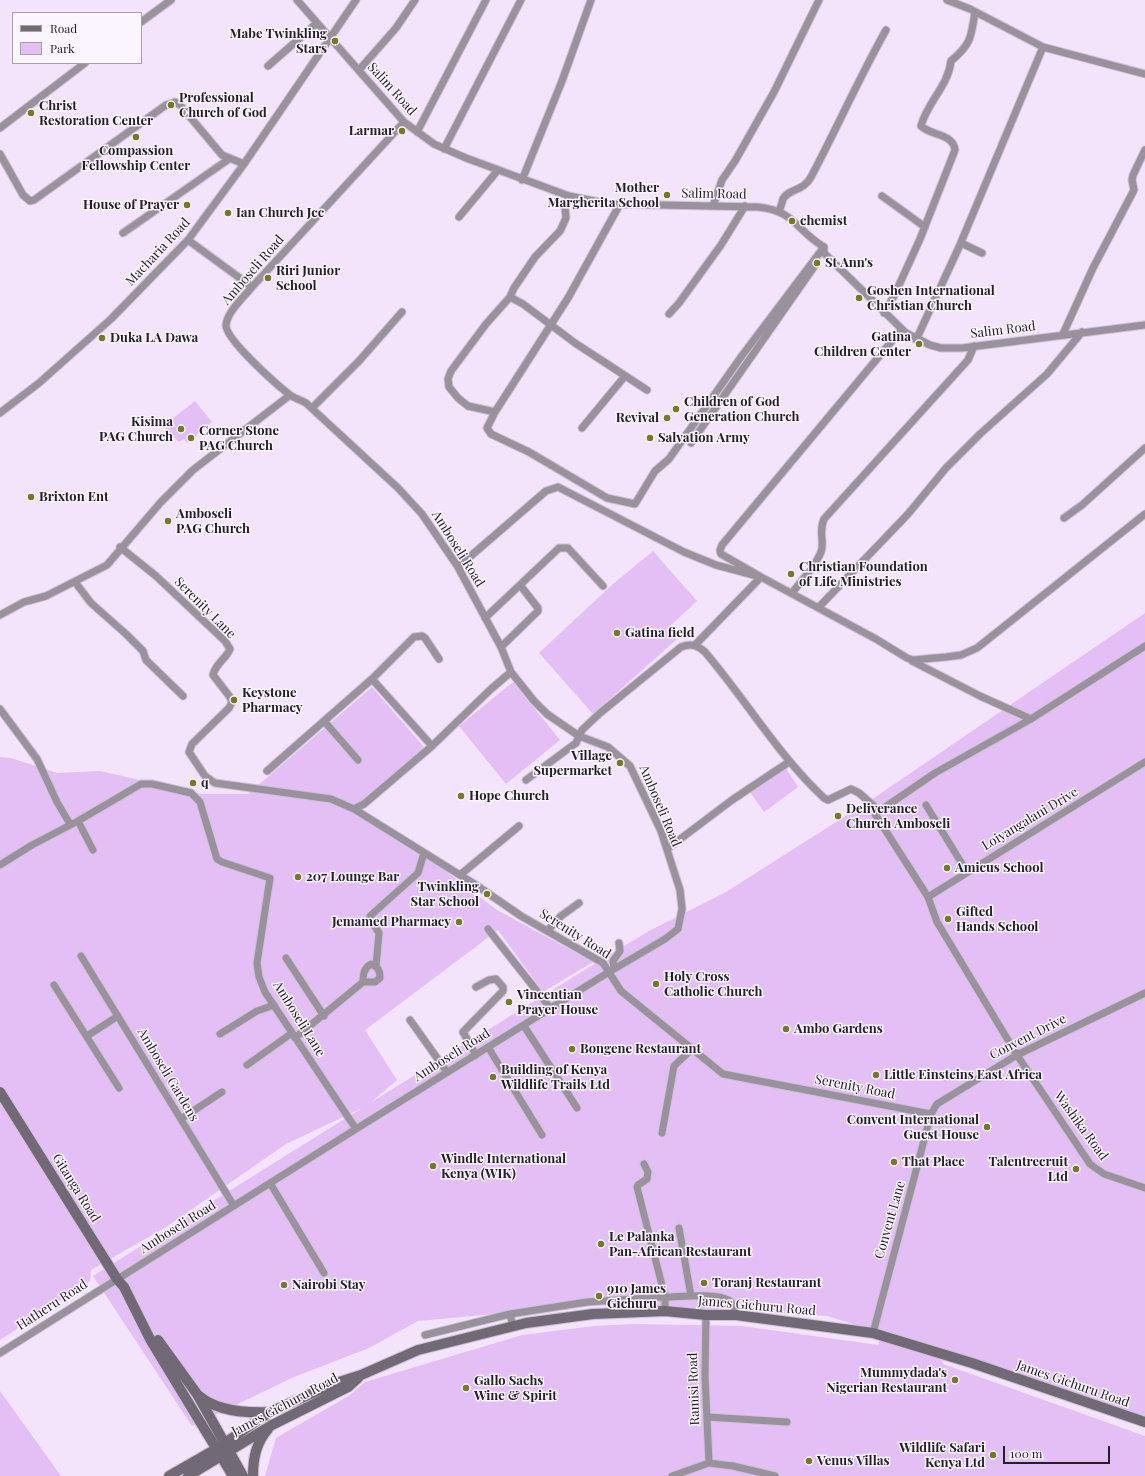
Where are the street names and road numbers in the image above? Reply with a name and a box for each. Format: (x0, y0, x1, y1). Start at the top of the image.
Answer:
street label: Salim Road (364, 59, 420, 119)
street label: Salim Road (681, 186, 747, 202)
street label: Macharia Road (123, 215, 193, 289)
street label: Amboseli Road (219, 232, 287, 308)
street label: Salim Road (970, 318, 1036, 342)
street label: Amboseli Road (428, 508, 488, 590)
street label: Serenity Lane (171, 574, 239, 642)
street label: Amboseli Road (636, 763, 684, 849)
street label: Loiyangalani Drive (979, 784, 1081, 854)
street label: Serenity Road (536, 906, 614, 962)
street label: Amboseli Lane (270, 978, 328, 1060)
street label: Convent Drive (987, 1011, 1069, 1063)
street label: Amboseli Road (411, 1025, 493, 1085)
street label: Amboseli Gardens (134, 1026, 202, 1124)
street label: Serenity Road (814, 1072, 896, 1102)
street label: Washika Road (1051, 1089, 1111, 1163)
street label: Gitanga Road (49, 1151, 103, 1225)
street label: Convent Lane (871, 1179, 909, 1261)
street label: Amboseli Road (137, 1197, 219, 1257)
street label: Hatheru Road (14, 1276, 90, 1334)
street label: James Gichuru Road (697, 1293, 817, 1319)
street label: Ramisi Road (685, 1352, 703, 1426)
street label: James Gichuru Road (1015, 1357, 1131, 1411)
street label: James Gichuru Road (229, 1370, 341, 1440)

